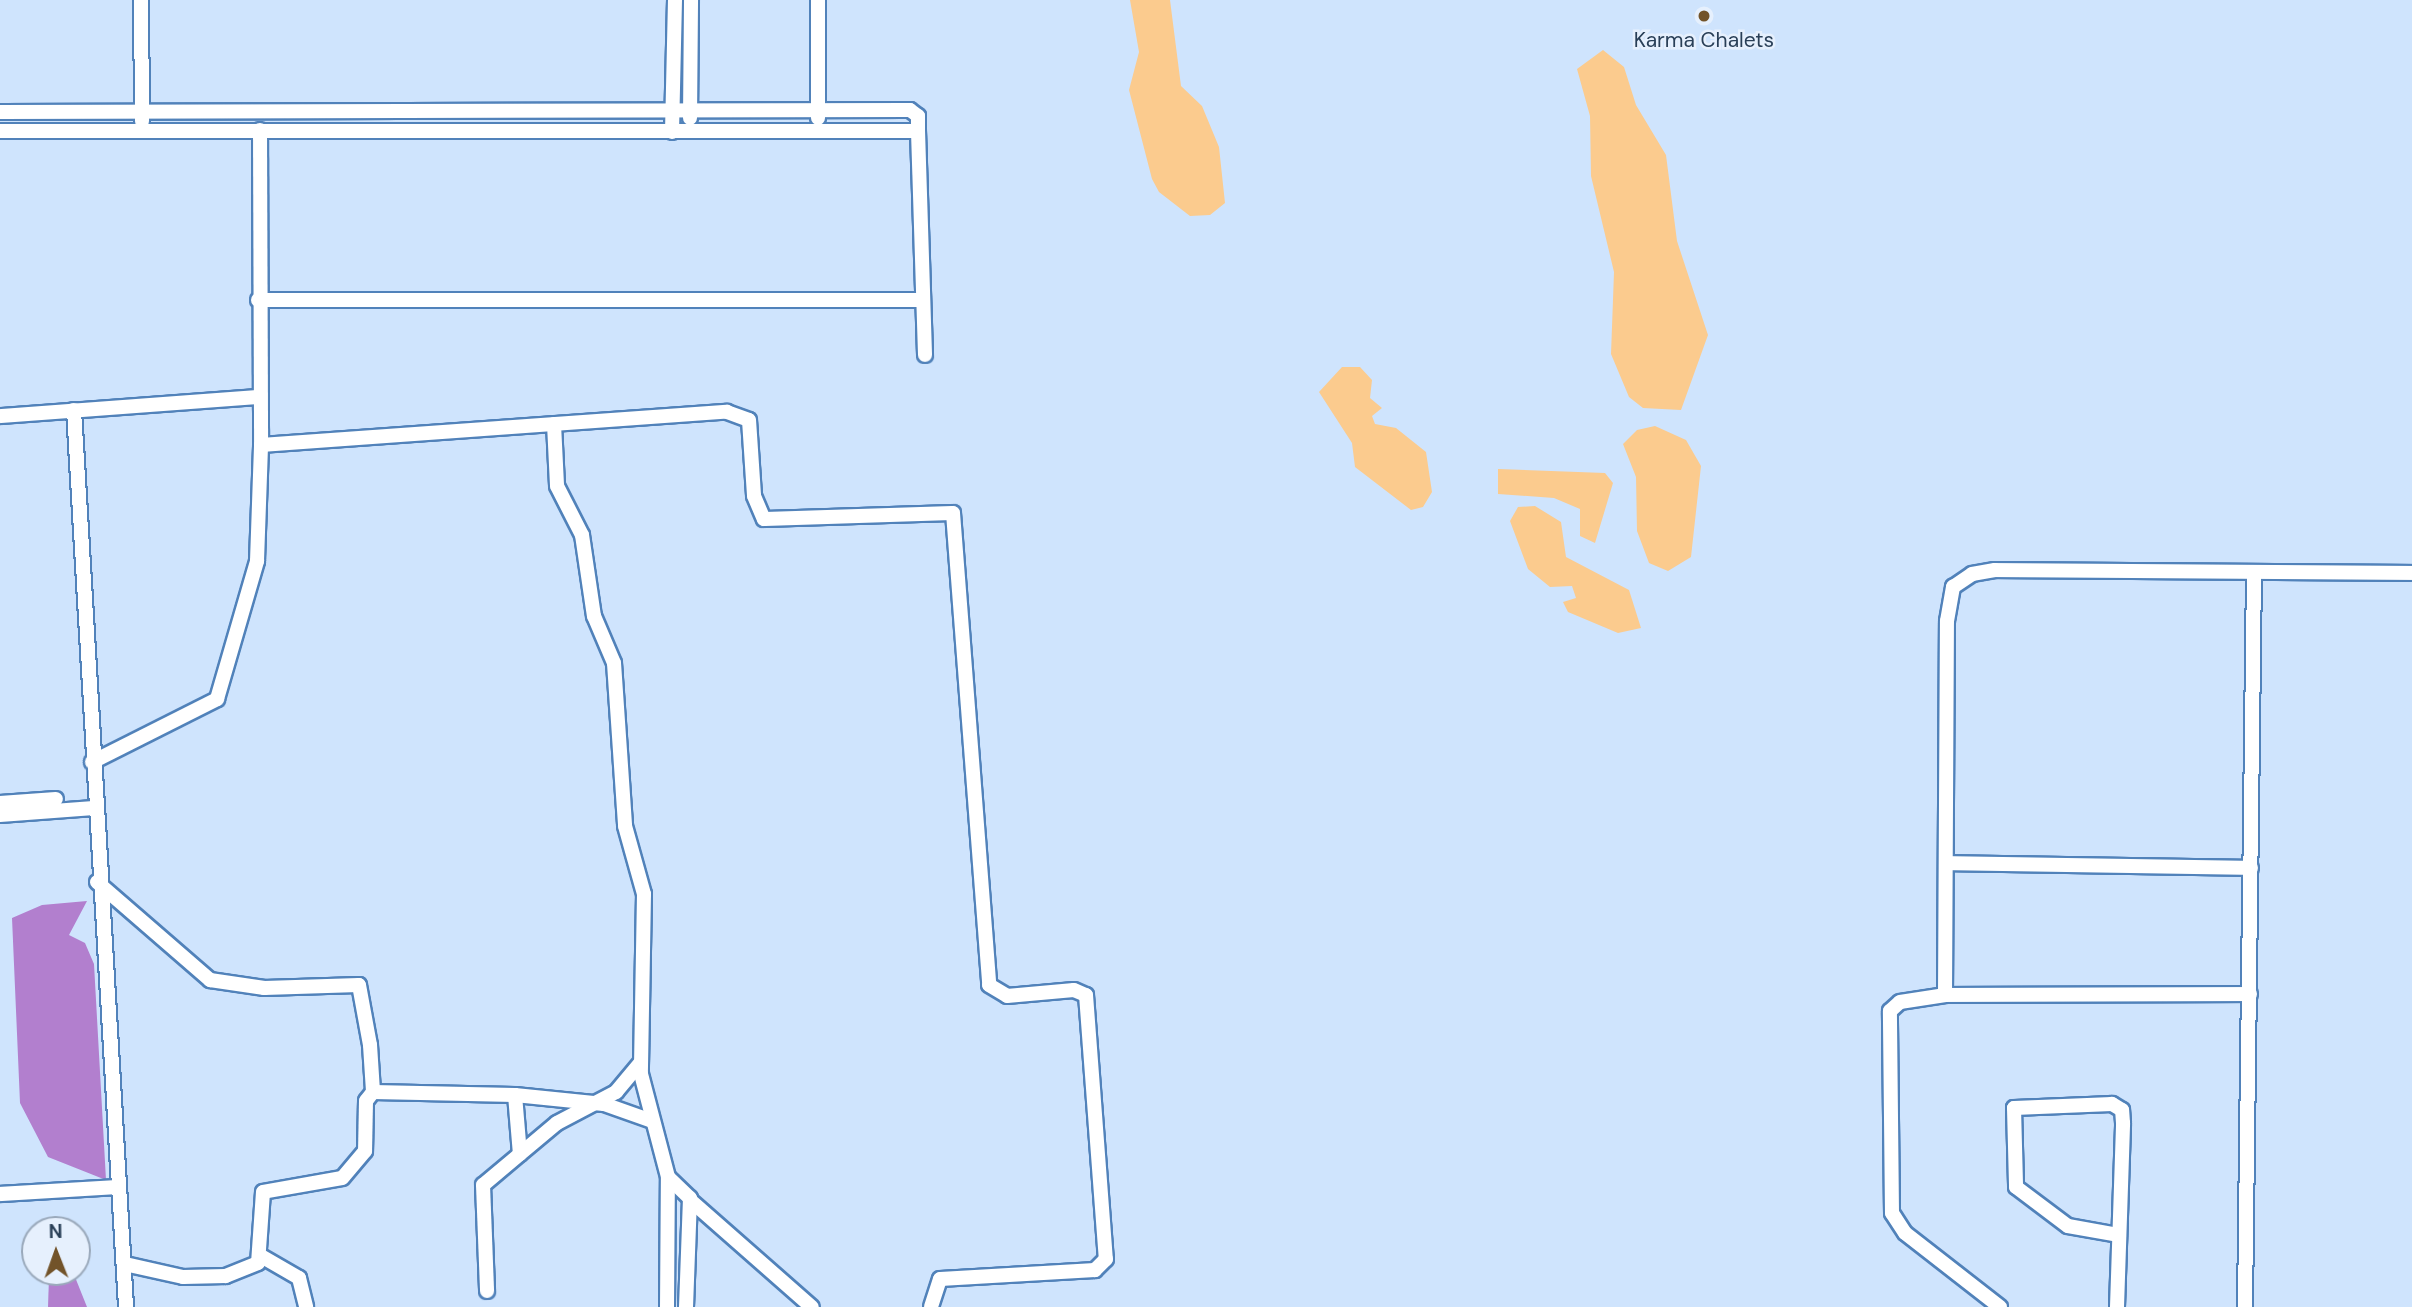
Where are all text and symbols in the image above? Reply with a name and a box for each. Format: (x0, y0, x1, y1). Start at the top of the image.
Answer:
marker: Karma Chalets (1696, 8, 1712, 24)
place label: Karma Chalets (1634, 27, 1774, 53)
north arrow (21, 1216, 91, 1286)
text: N (49, 1219, 63, 1244)

